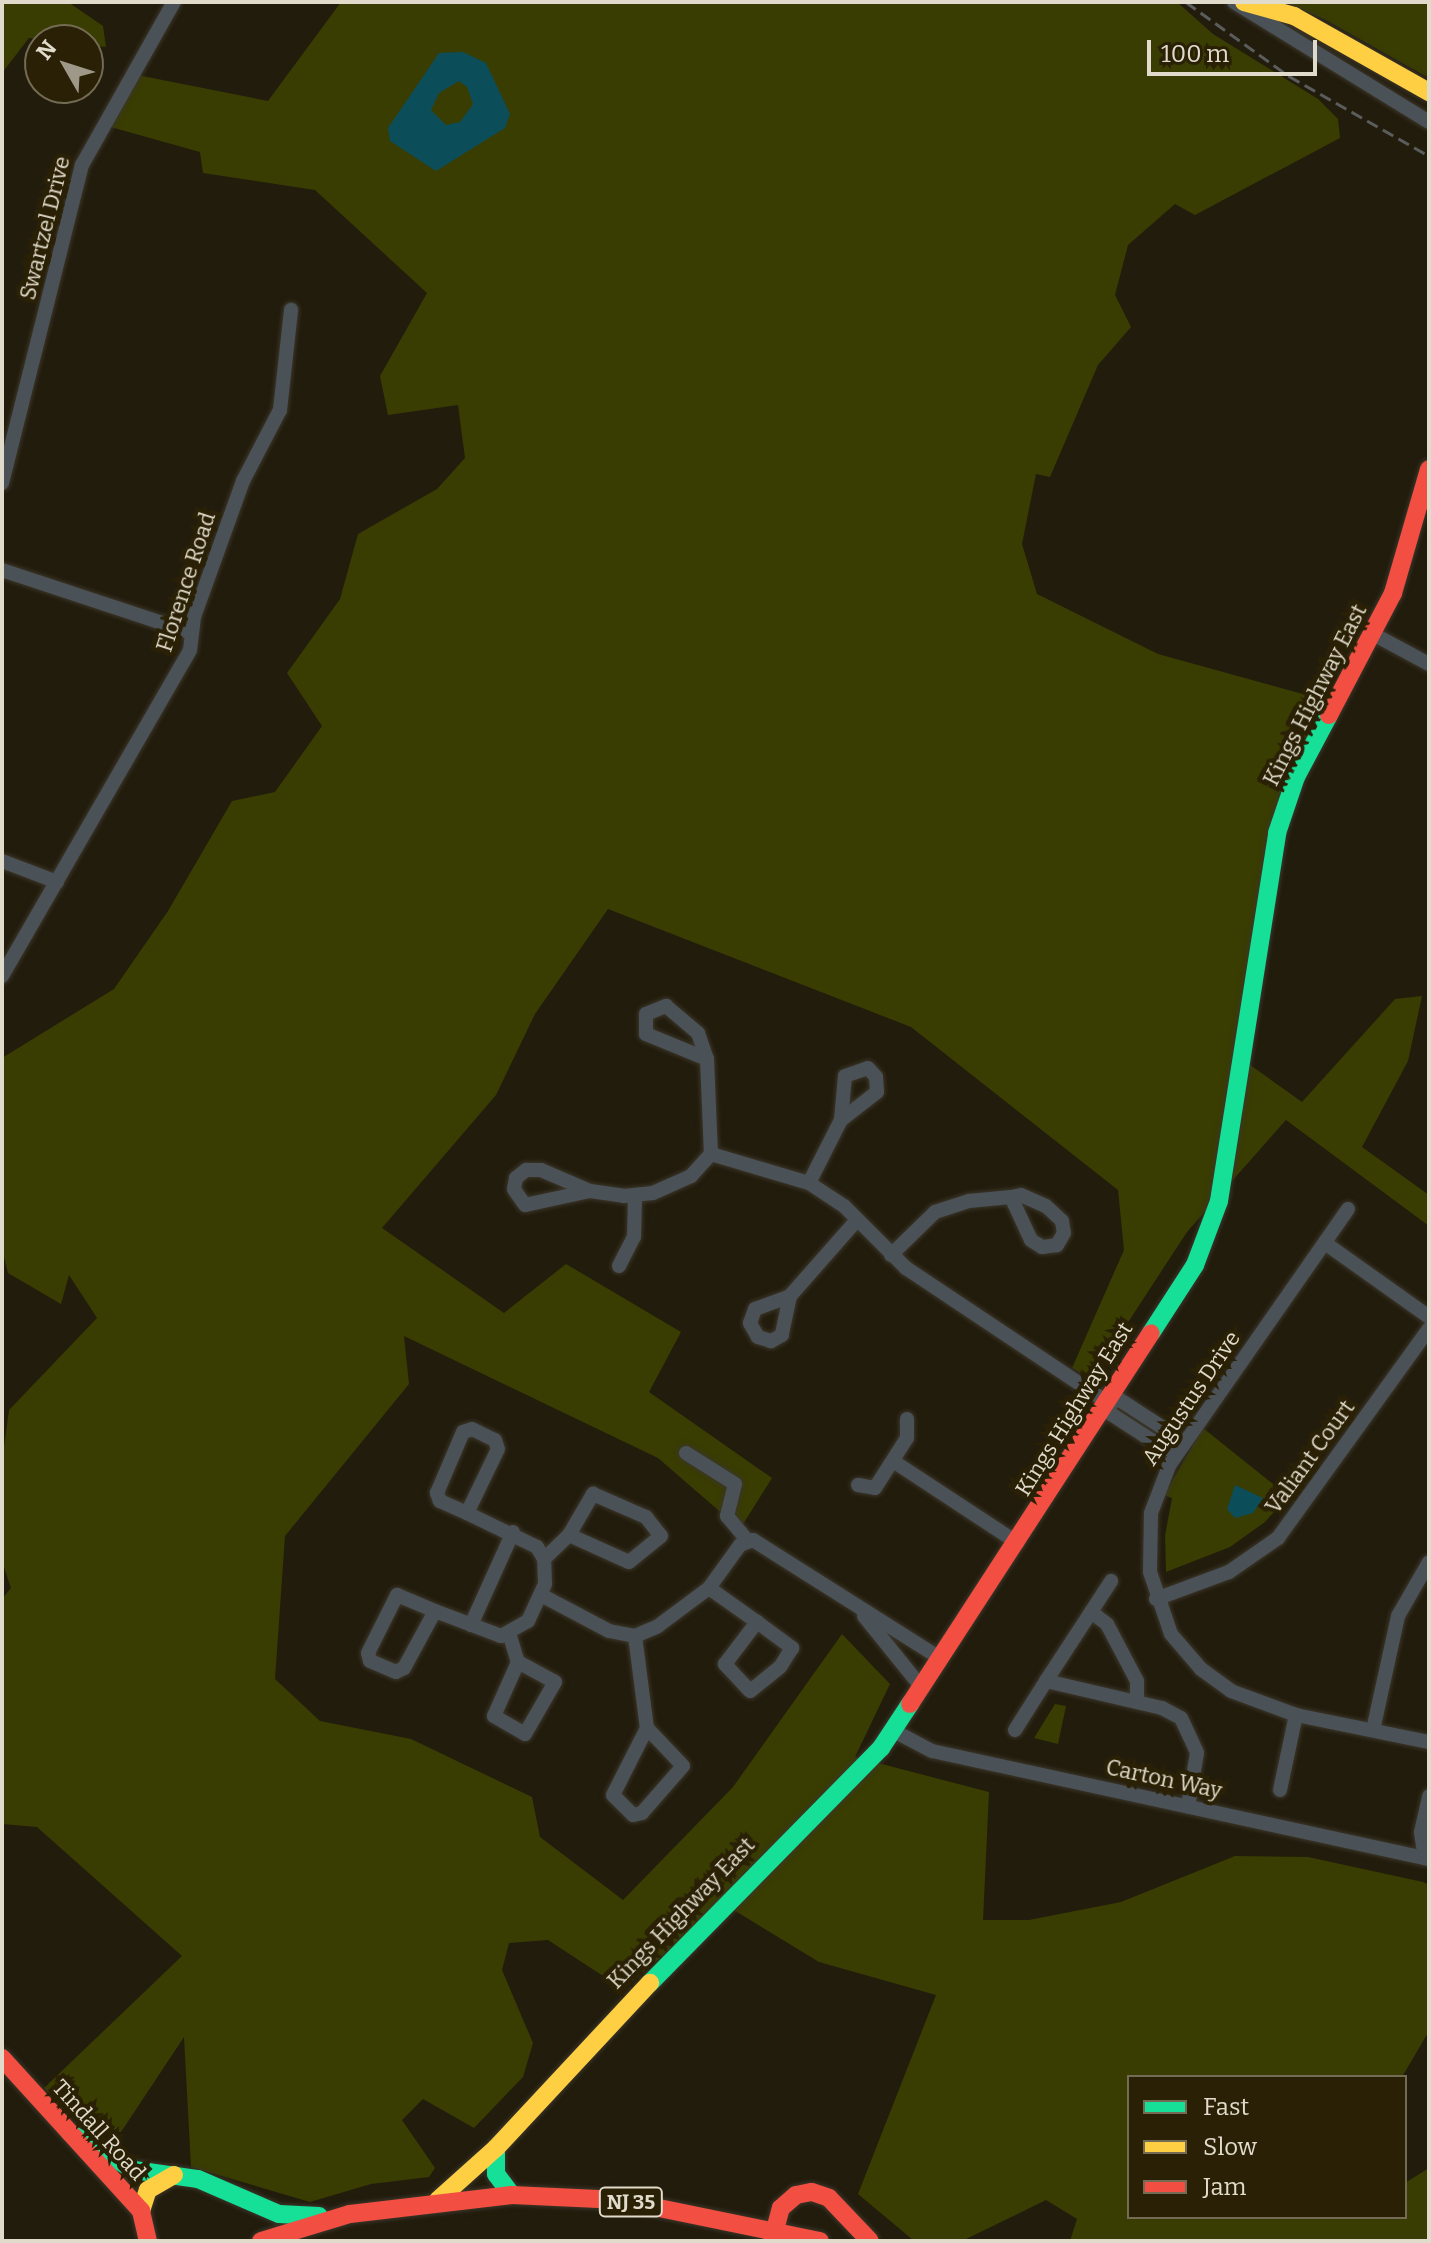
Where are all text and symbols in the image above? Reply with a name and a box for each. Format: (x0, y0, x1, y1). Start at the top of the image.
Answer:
north arrow (24, 24, 104, 104)
scale bar (1151, 24, 1321, 74)
text: N (31, 35, 62, 65)
text: 100 m (1161, 40, 1229, 68)
street label: Swartzel Drive (14, 154, 76, 302)
street label: Florence Road (151, 509, 221, 655)
street label: Kings Highway East (1258, 600, 1372, 790)
street label: Kings Highway East (1010, 1317, 1138, 1501)
street label: Augustus Drive (1137, 1326, 1245, 1470)
street label: Valiant Court (1260, 1395, 1360, 1519)
street label: Carton Way (1104, 1754, 1224, 1804)
street label: Kings Highway East (602, 1832, 760, 1994)
street label: Tindall Road (47, 2074, 151, 2186)
legend (1127, 2075, 1407, 2219)
text: Fast (1203, 2093, 1249, 2121)
text: Slow (1203, 2133, 1257, 2161)
text: Jam (1203, 2173, 1246, 2201)
road number: NJ 35 (597, 2186, 665, 2218)

